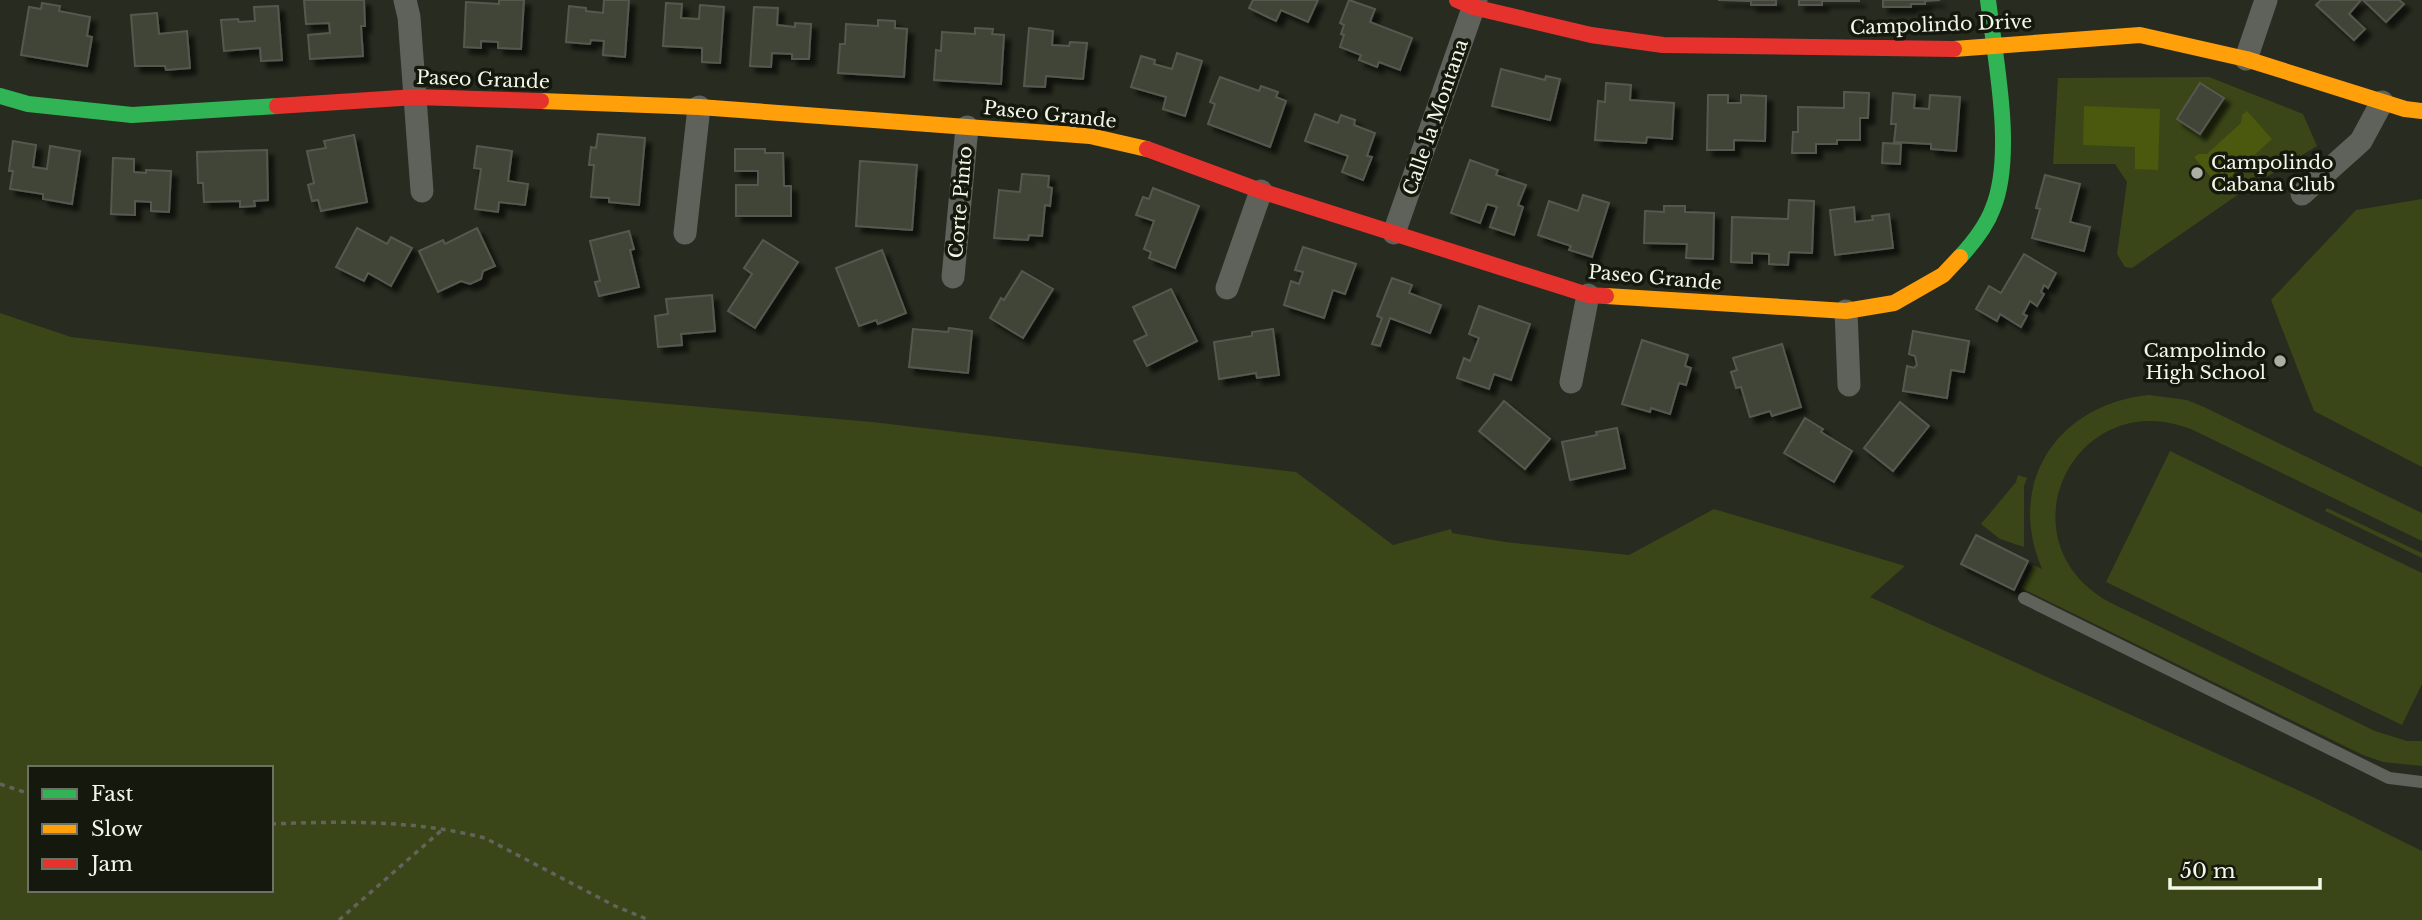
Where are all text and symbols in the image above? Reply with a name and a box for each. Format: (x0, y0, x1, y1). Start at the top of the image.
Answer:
street label: Campolindo Drive (1850, 10, 2032, 39)
street label: Calle la Montana (1398, 36, 1473, 198)
street label: Paseo Grande (416, 66, 550, 93)
street label: Paseo Grande (982, 96, 1118, 133)
street label: Corte Pinto (944, 145, 977, 259)
place label: Campolindo Cabana Club (2211, 151, 2335, 196)
marker: Campolindo Cabana Club (2189, 165, 2205, 181)
street label: Paseo Grande (1587, 260, 1723, 295)
place label: Campolindo High School (2144, 339, 2266, 384)
marker: Campolindo High School (2272, 353, 2288, 369)
legend (28, 766, 273, 892)
text: Fast (91, 781, 133, 807)
text: Slow (91, 816, 143, 842)
scale bar (2170, 846, 2320, 890)
text: Jam (88, 851, 133, 877)
text: 50 m (2180, 858, 2236, 884)

